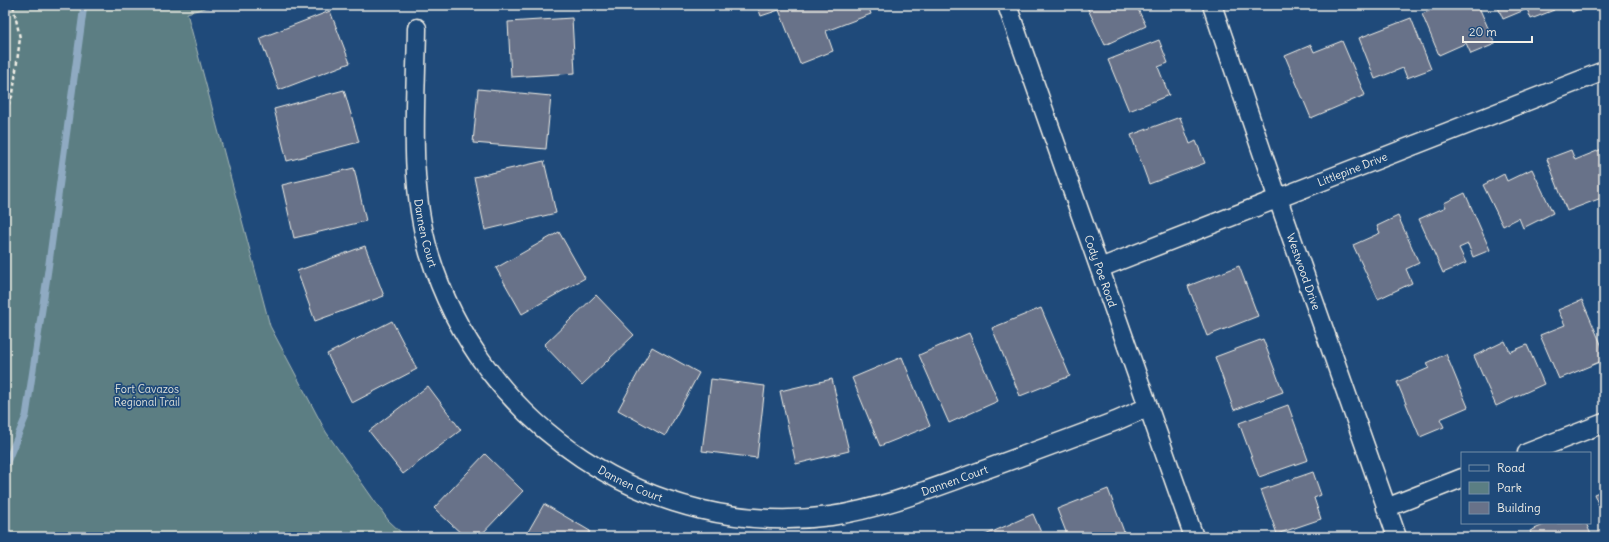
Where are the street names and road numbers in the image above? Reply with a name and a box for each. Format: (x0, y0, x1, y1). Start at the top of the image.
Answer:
street label: Littlepine Drive (1315, 149, 1389, 189)
street label: Dannen Court (411, 198, 440, 269)
street label: Westwood Drive (1284, 231, 1324, 312)
street label: Cody Poe Road (1081, 233, 1120, 310)
street label: Dannen Court (919, 462, 990, 499)
street label: Dannen Court (595, 463, 665, 505)

